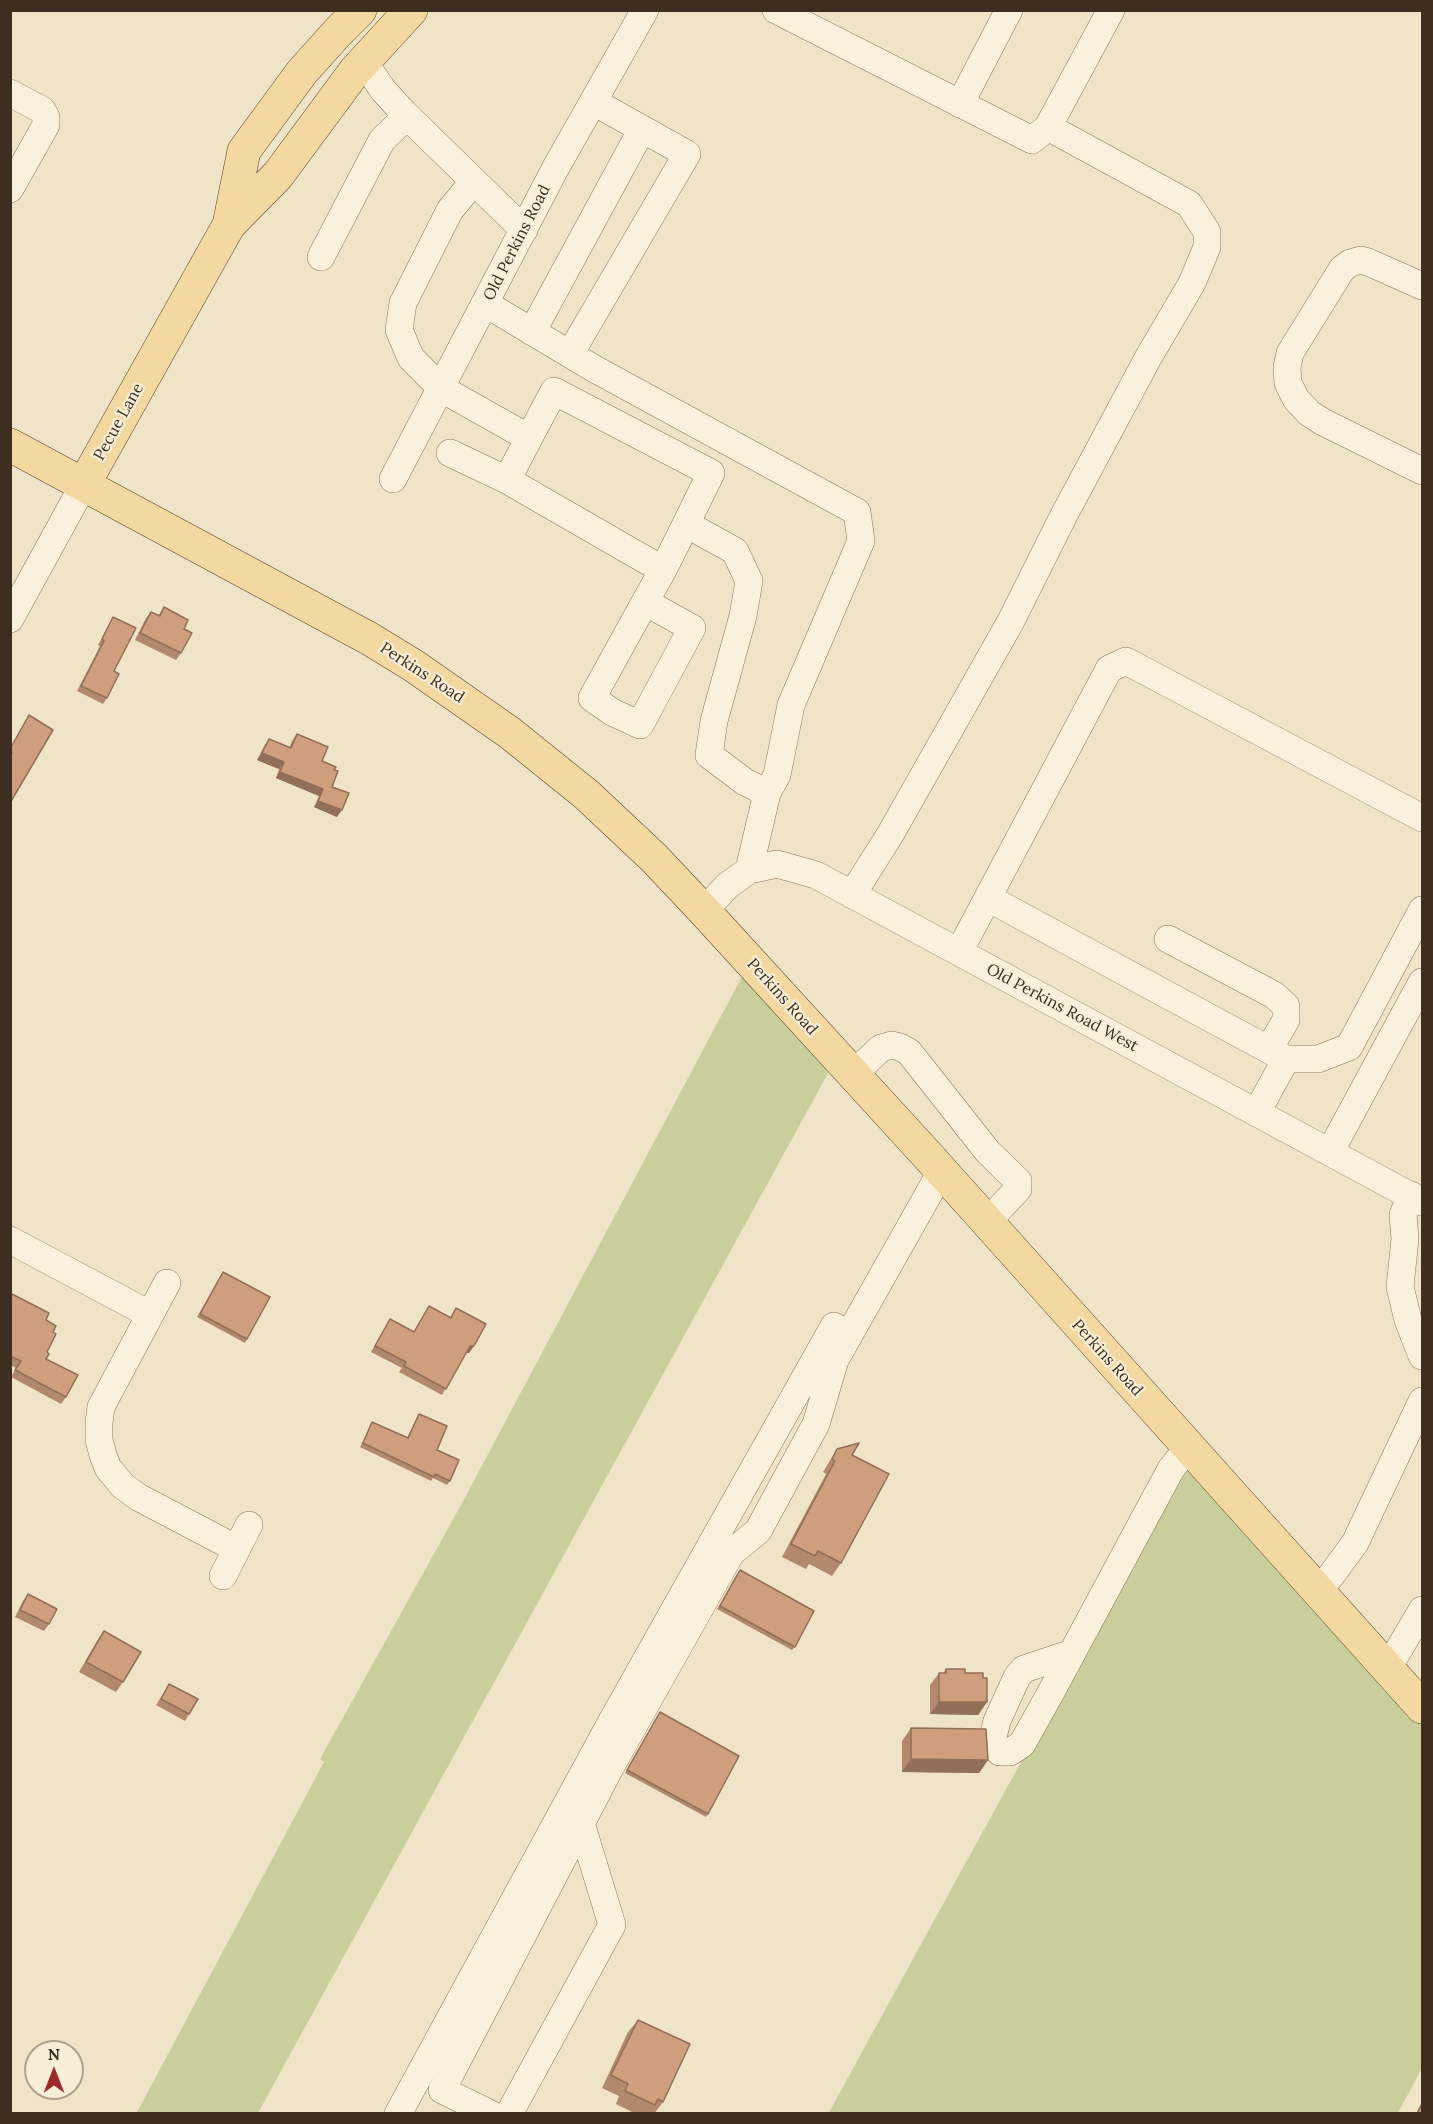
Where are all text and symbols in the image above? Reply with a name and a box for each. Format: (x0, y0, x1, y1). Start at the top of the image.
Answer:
street label: Old Perkins Road (480, 182, 554, 304)
street label: Pecue Lane (90, 380, 148, 464)
street label: Perkins Road (376, 639, 468, 707)
street label: Perkins Road (743, 955, 821, 1039)
street label: Old Perkins Road West (983, 960, 1141, 1056)
street label: Perkins Road (1068, 1316, 1146, 1400)
north arrow (24, 2040, 84, 2100)
text: N (48, 2044, 60, 2064)

